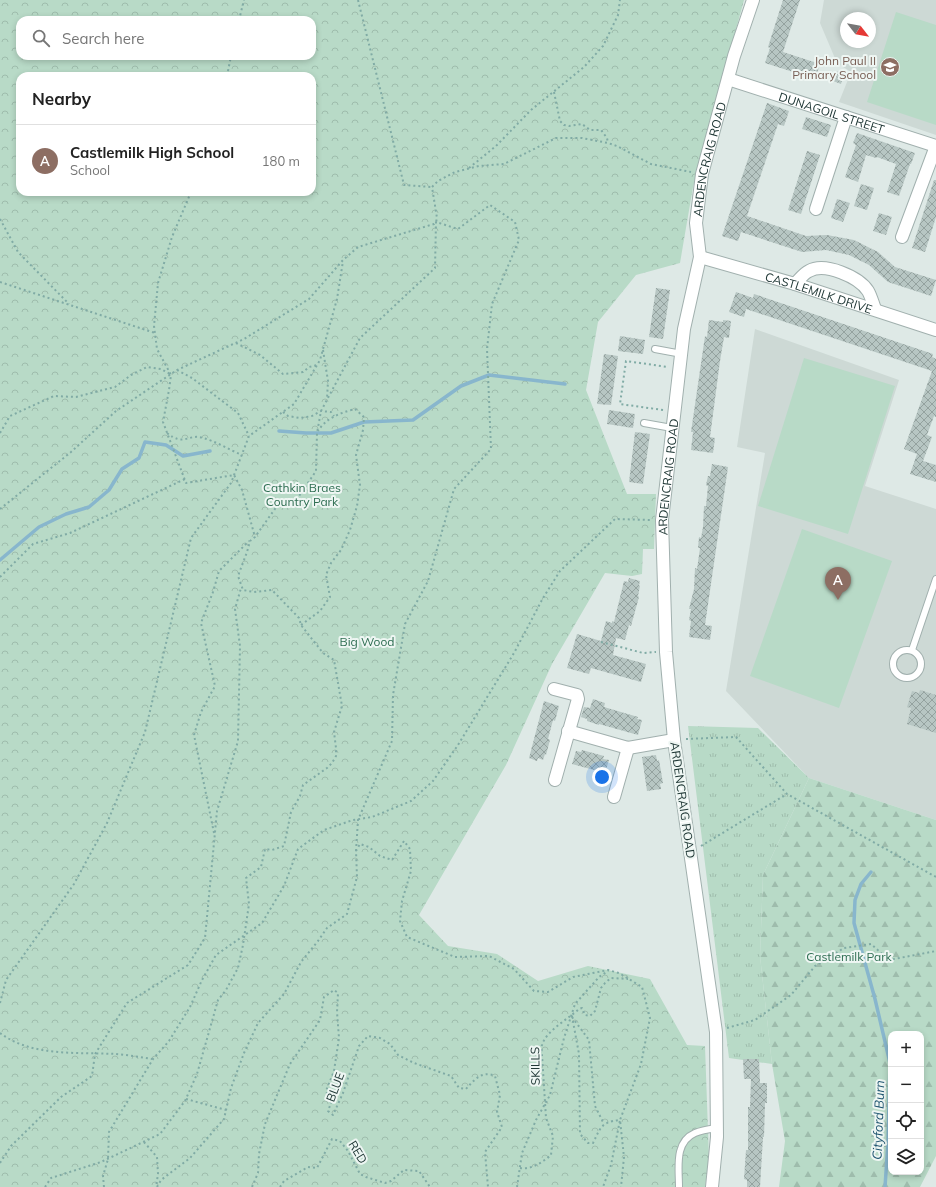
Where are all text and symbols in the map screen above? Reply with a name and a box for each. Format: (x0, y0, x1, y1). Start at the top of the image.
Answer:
north arrow (840, 12, 876, 48)
search box (16, 16, 316, 60)
icon: search (30, 27, 52, 49)
text: Search here (62, 29, 144, 48)
place label: John Paul II Primary School (792, 53, 876, 82)
school or university icon: John Paul II Primary School (879, 56, 901, 78)
text: Nearby (32, 88, 91, 109)
street label: DUNAGOIL STREET (777, 88, 887, 137)
street label: ARDENCRAIG ROAD (689, 100, 729, 218)
text: Castlemilk High School (70, 143, 234, 162)
text: A (40, 153, 50, 169)
text: 180 m (262, 153, 300, 169)
text: School (70, 162, 110, 178)
street label: CASTLEMILK DRIVE (764, 268, 874, 316)
street label: ARDENCRAIG ROAD (654, 418, 681, 536)
park label: Cathkin Braes Country Park (263, 480, 341, 509)
pin: A (825, 567, 851, 600)
park label: Big Wood (340, 634, 394, 649)
street label: ARDENCRAIG ROAD (667, 741, 699, 859)
your location (592, 767, 612, 787)
park label: Castlemilk Park (806, 949, 893, 964)
map controls (888, 1031, 924, 1175)
button: + (888, 1031, 924, 1067)
street label: SKILLS (527, 1047, 543, 1085)
button: − (888, 1067, 924, 1103)
street label: BLUE (323, 1070, 347, 1104)
water label: Cityford Burn (869, 1080, 887, 1160)
button: locate (888, 1103, 924, 1139)
street label: RED (345, 1138, 371, 1166)
button: layers (888, 1139, 924, 1175)

